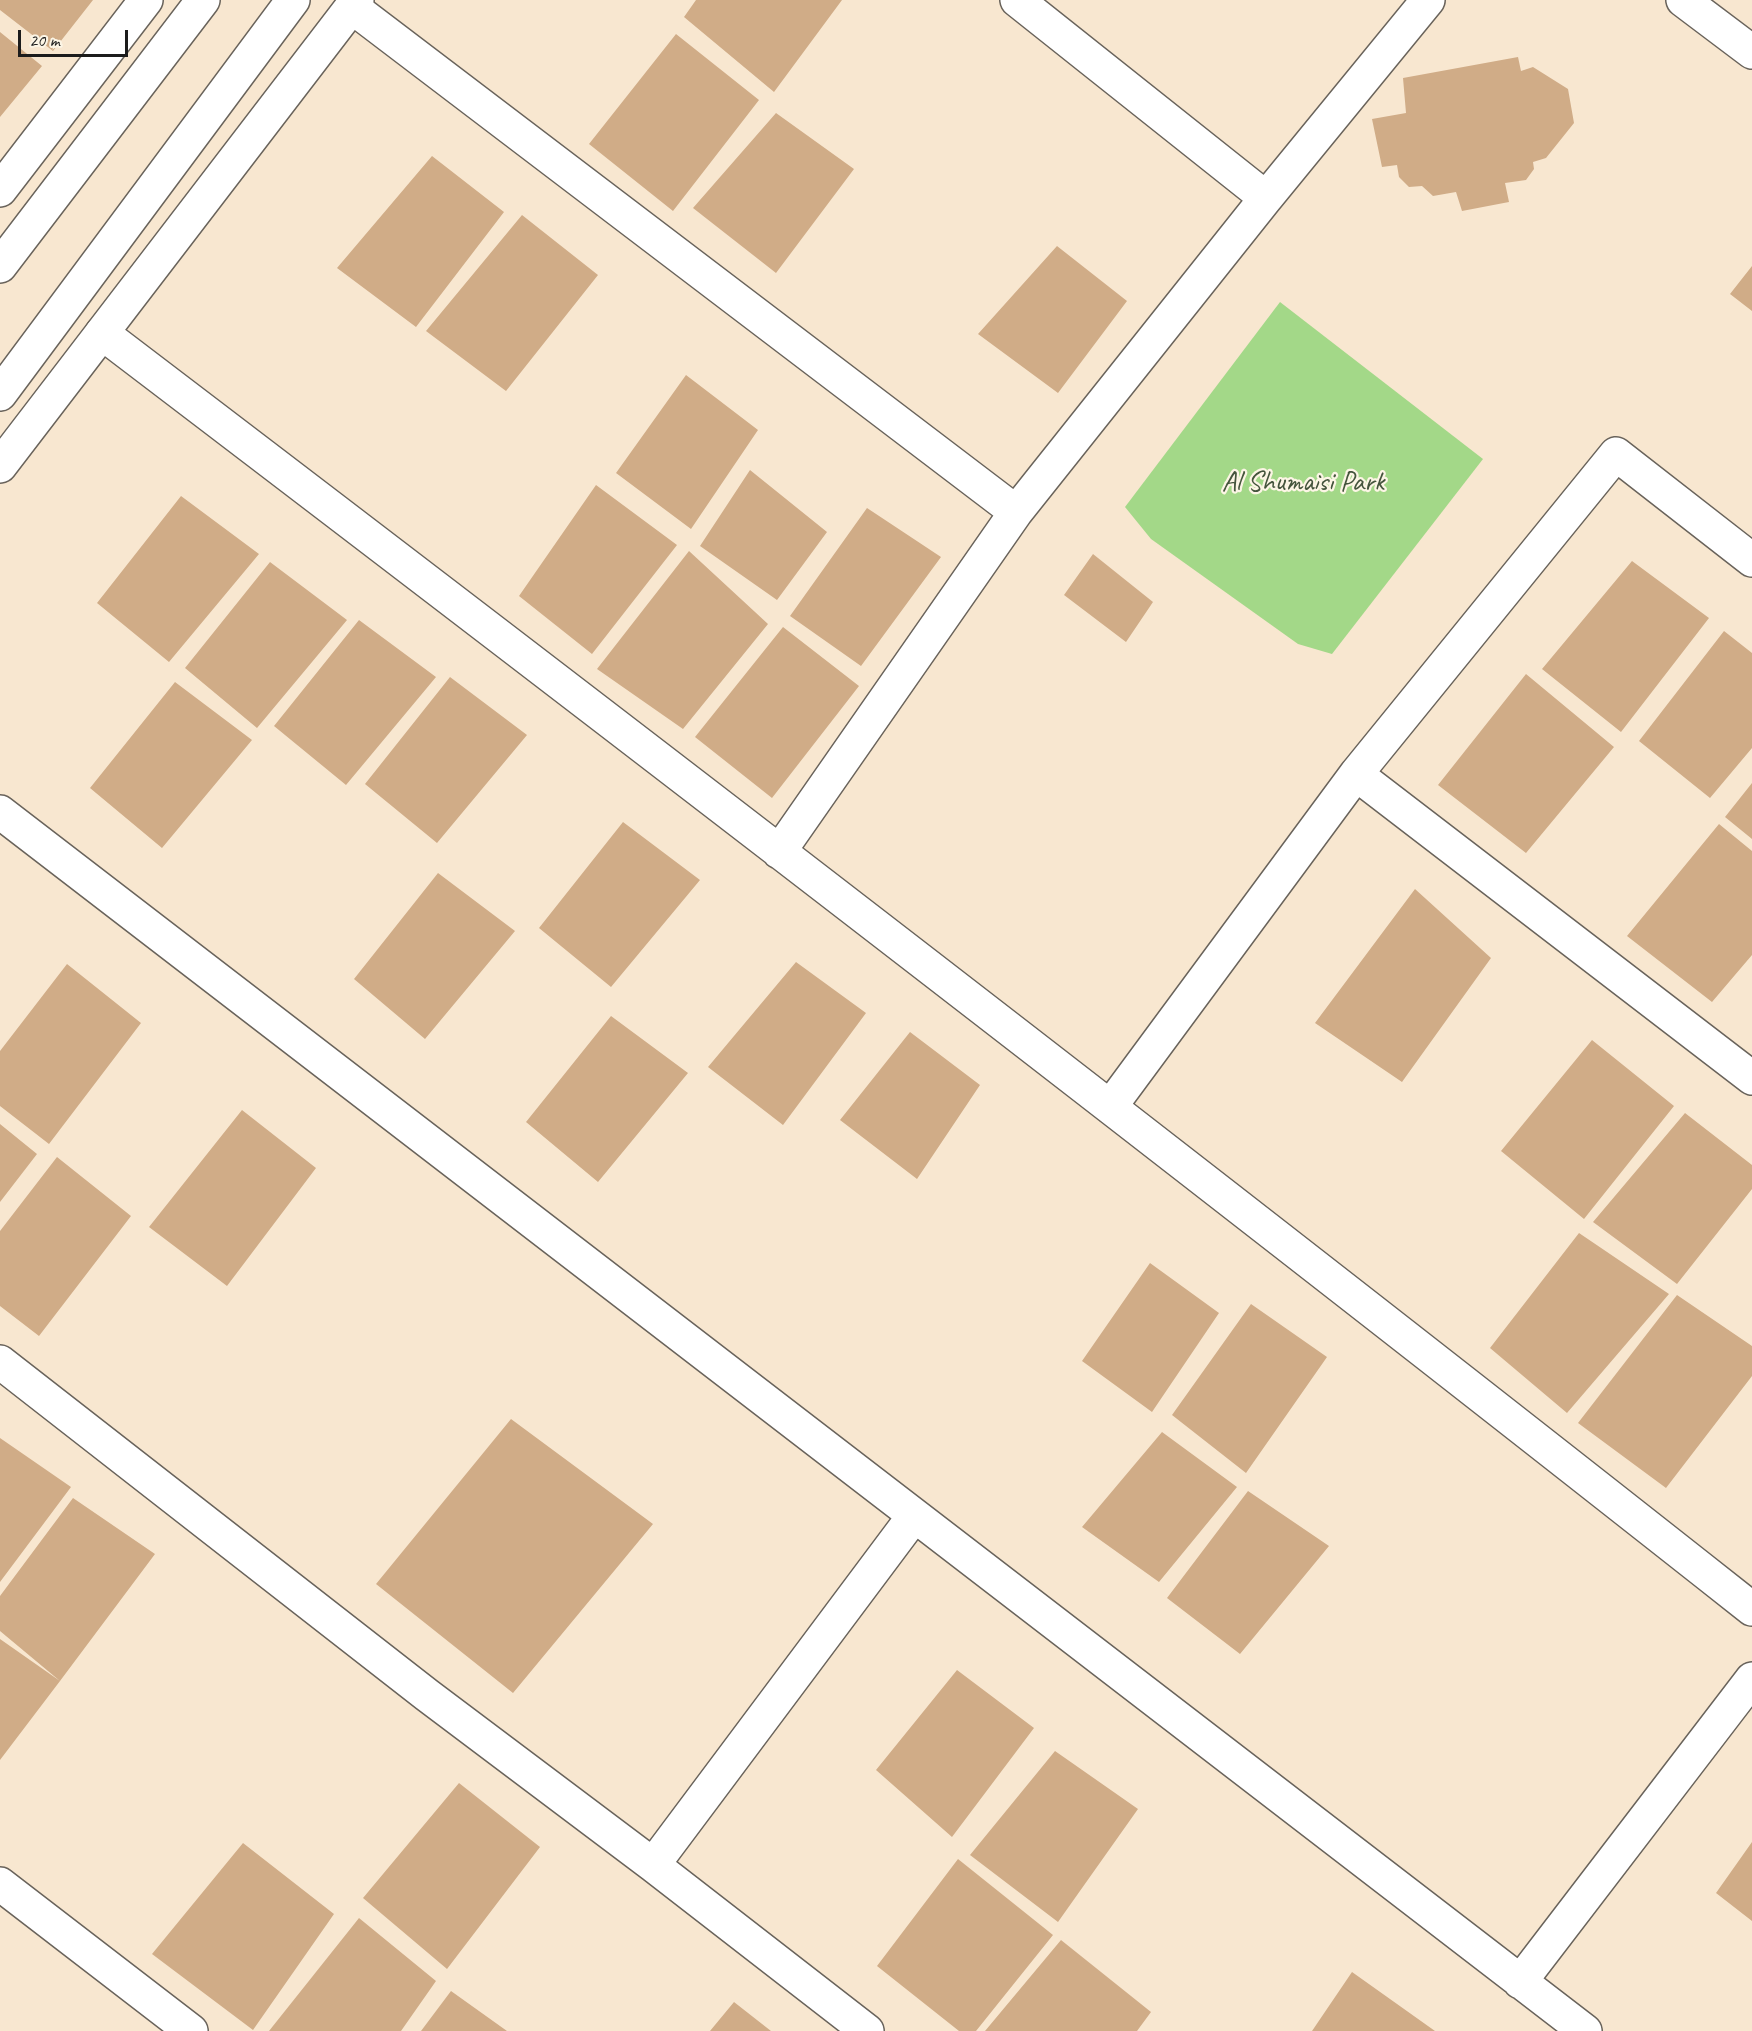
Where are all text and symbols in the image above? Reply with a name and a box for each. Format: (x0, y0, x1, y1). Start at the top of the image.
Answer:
scale bar (21, 18, 130, 56)
text: 20 m (29, 29, 60, 51)
park label: Al Shumaisi Park (1222, 466, 1384, 500)

